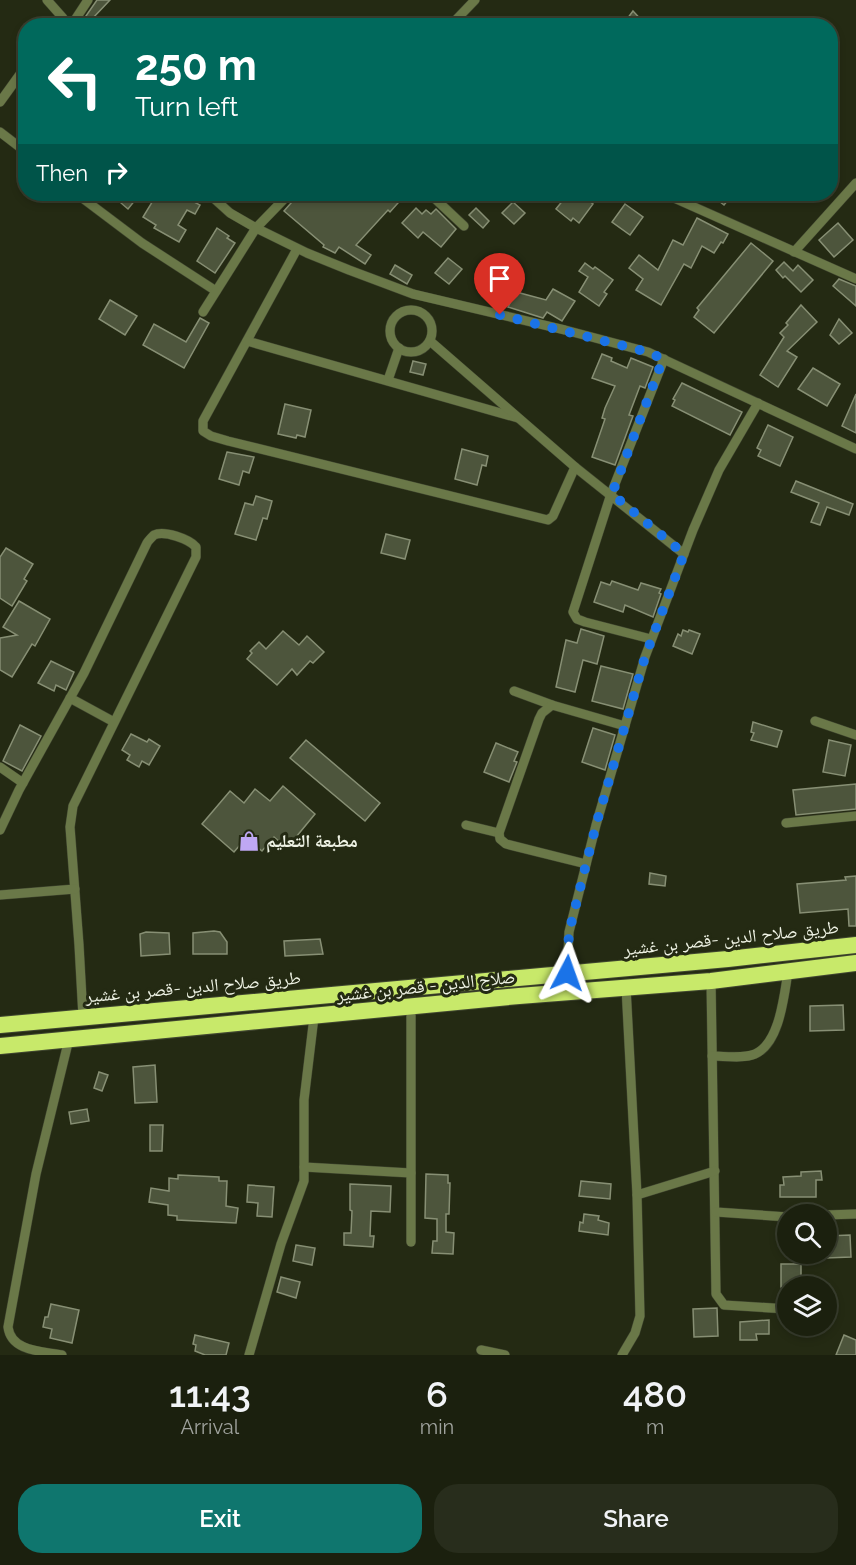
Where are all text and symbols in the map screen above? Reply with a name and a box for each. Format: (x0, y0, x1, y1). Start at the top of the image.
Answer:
text: 250 m (135, 41, 257, 90)
icon: left (36, 42, 114, 120)
text: Turn left (135, 91, 238, 122)
icon: right (100, 156, 133, 189)
text: Then (36, 160, 88, 186)
pin (474, 253, 525, 315)
icon: arrive (483, 262, 516, 295)
shop icon: مطبعة التعليم (237, 829, 261, 853)
place label: مطبعة التعليم (266, 830, 358, 853)
street label: طريق صلاح الدين -قصر بن غشير (621, 916, 840, 961)
position arrow (535, 941, 599, 1005)
street label: صلاح الدين - قصر بن غشير (335, 966, 517, 1007)
street label: طريق صلاح الدين -قصر بن غشير (83, 967, 302, 1008)
map controls (777, 1204, 837, 1336)
button: search (777, 1204, 837, 1264)
button: layers (777, 1276, 837, 1336)
text: 11:43 (169, 1373, 251, 1415)
text: 6 (426, 1373, 448, 1415)
text: 480 (623, 1373, 687, 1415)
text: Arrival (181, 1415, 239, 1439)
text: min (420, 1415, 454, 1439)
text: m (646, 1415, 664, 1439)
button: Exit (18, 1484, 422, 1553)
button: Share (434, 1484, 838, 1553)

